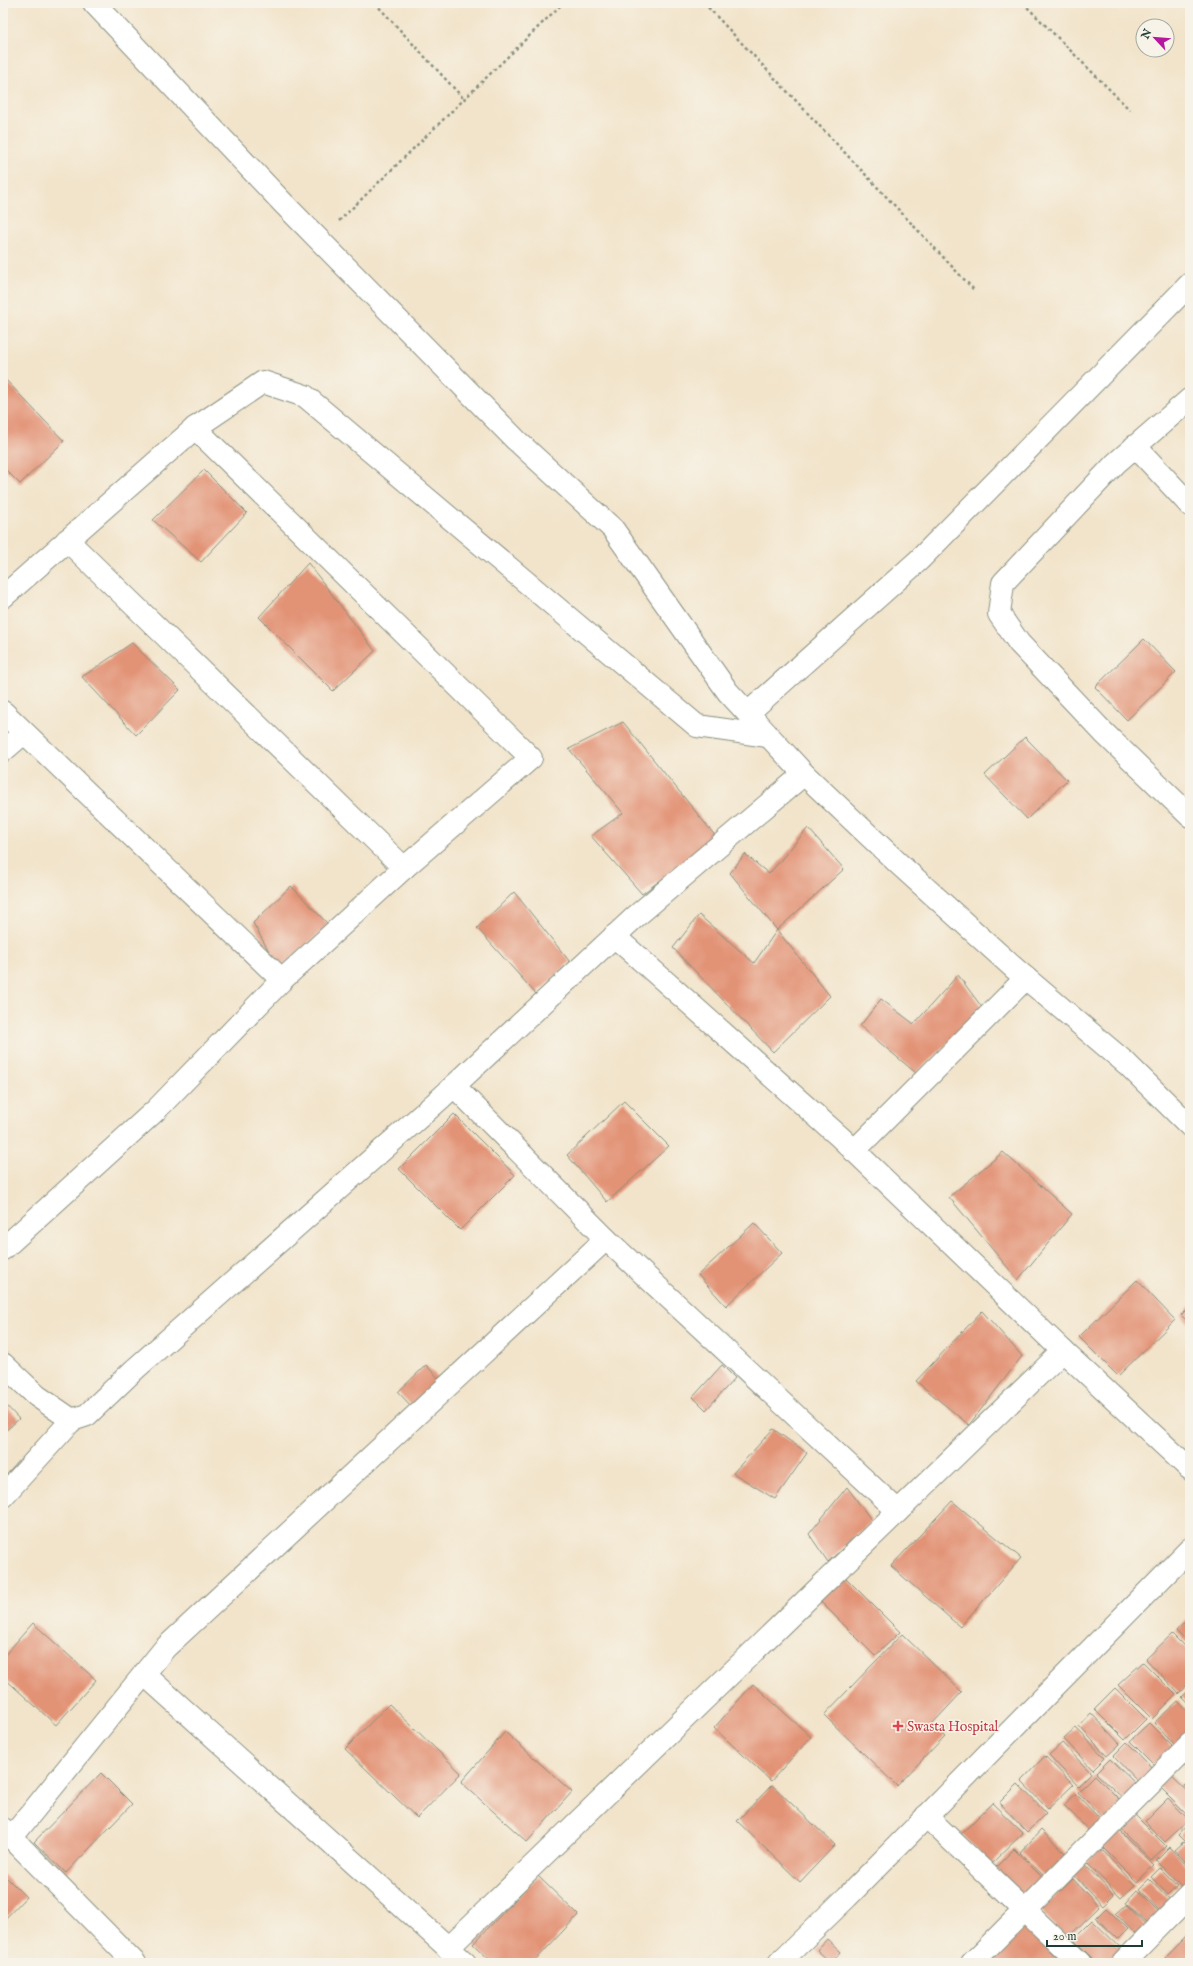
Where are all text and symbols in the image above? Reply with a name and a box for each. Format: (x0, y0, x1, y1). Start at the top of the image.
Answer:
north arrow (1135, 18, 1175, 58)
text: N (1138, 26, 1155, 42)
place label: Swasta Hospital (907, 1718, 998, 1736)
marker: Swasta Hospital (892, 1720, 904, 1732)
scale bar (1047, 1922, 1142, 1948)
text: 20 m (1053, 1929, 1076, 1944)

